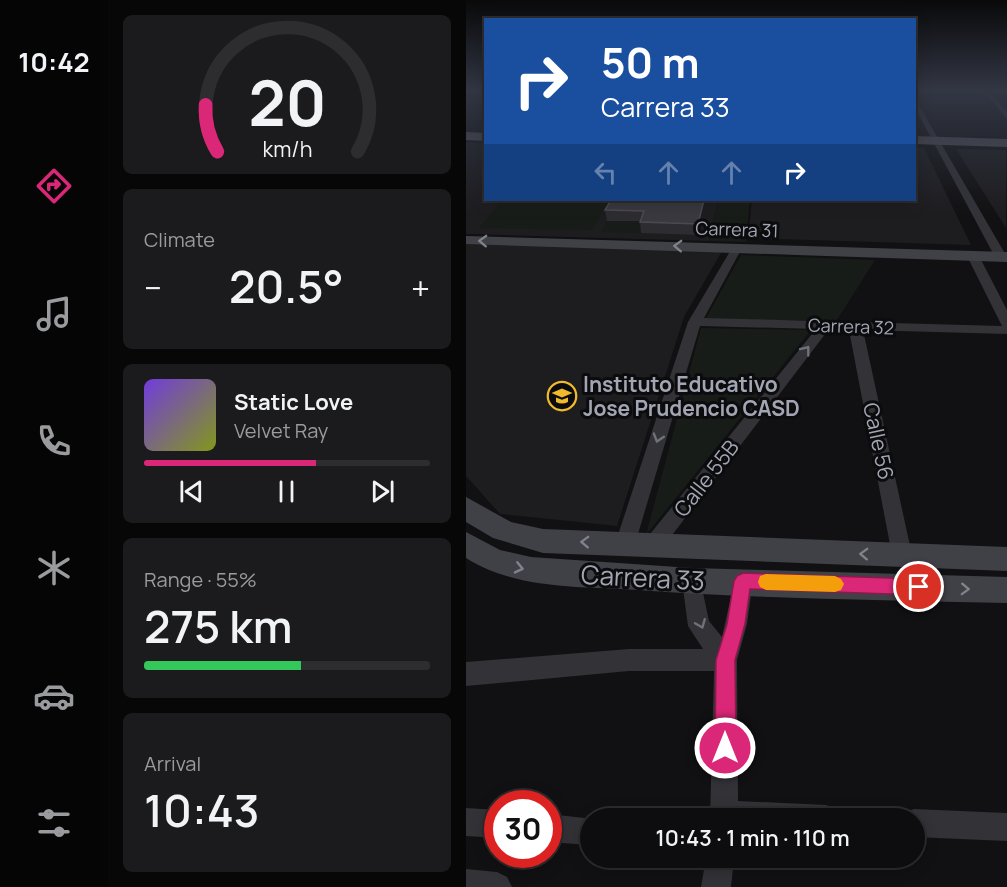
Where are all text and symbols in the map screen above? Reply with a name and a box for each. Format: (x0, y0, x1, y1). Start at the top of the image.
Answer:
text: 50 m (601, 33, 699, 91)
icon: right (502, 42, 580, 120)
text: 10:42 (18, 43, 90, 80)
text: 20 (248, 59, 326, 145)
text: Carrera 33 (601, 88, 730, 125)
text: km/h (262, 134, 312, 163)
icon: left (589, 156, 622, 189)
icon: ahead (652, 156, 685, 189)
icon: ahead (715, 156, 748, 189)
icon: right (778, 156, 811, 189)
icon: directions (33, 165, 75, 207)
street label: Carrera 31 (695, 216, 779, 242)
text: Climate (144, 226, 215, 253)
one-way arrow (479, 235, 488, 247)
one-way arrow (674, 240, 683, 253)
text: 20.5° (229, 255, 344, 317)
text: − (144, 265, 162, 310)
text: + (411, 265, 430, 310)
icon: music (33, 293, 75, 335)
street label: Carrera 32 (808, 313, 894, 339)
one-way arrow (799, 346, 810, 357)
place label: Instituto Educativo Jose Prudencio CASD (583, 370, 800, 422)
school or university icon: Instituto Educativo Jose Prudencio CASD (546, 380, 578, 412)
text: Static Love (234, 387, 353, 417)
street label: Calle 56 (857, 400, 901, 482)
text: Velvet Ray (234, 417, 328, 444)
icon: phone (33, 420, 75, 462)
one-way arrow (653, 432, 665, 443)
street label: Calle 55B (667, 434, 745, 522)
icon: previous (175, 475, 208, 508)
icon: pause (270, 475, 303, 508)
icon: next (366, 475, 399, 508)
one-way arrow (581, 536, 590, 549)
icon: climate (33, 547, 75, 589)
one-way arrow (860, 547, 869, 560)
street label: Carrera 33 (580, 556, 706, 598)
one-way arrow (514, 560, 524, 573)
pin (893, 561, 944, 612)
text: Range · 55% (144, 566, 257, 593)
icon: arrive (902, 570, 935, 603)
one-way arrow (961, 582, 970, 595)
text: 275 km (144, 595, 292, 657)
one-way arrow (694, 617, 706, 628)
icon: car (33, 675, 75, 717)
position arrow (693, 716, 757, 780)
text: Arrival (144, 750, 201, 777)
text: 10:43 (144, 779, 260, 841)
speed limit sign: 30 (484, 790, 562, 868)
icon: filters (33, 802, 75, 844)
text: 10:43 · 1 min · 110 m (655, 823, 850, 853)

